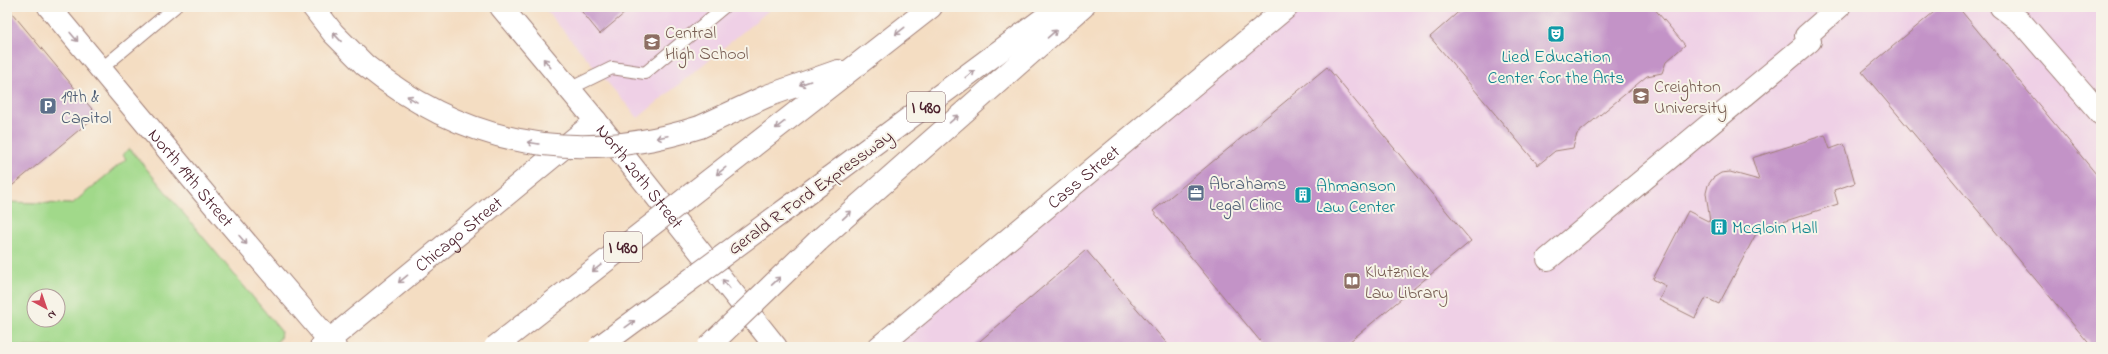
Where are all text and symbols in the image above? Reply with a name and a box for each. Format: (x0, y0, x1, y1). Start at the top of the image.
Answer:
place label: Central High School (665, 21, 748, 69)
theatre icon: Lied Education Center for the Arts (1546, 24, 1566, 44)
one-way arrow (895, 26, 906, 35)
one-way arrow (1047, 29, 1058, 38)
one-way arrow (70, 32, 79, 42)
one-way arrow (332, 32, 342, 42)
school or university icon: Central High School (642, 32, 662, 52)
place label: Lied Education Center for the Arts (1488, 45, 1624, 92)
one-way arrow (543, 57, 552, 68)
one-way arrow (965, 70, 976, 78)
place label: Creighton University (1654, 75, 1727, 122)
one-way arrow (798, 80, 811, 87)
place label: 19th & Capitol (61, 85, 112, 132)
school or university icon: Creighton University (1631, 86, 1651, 106)
road number: I 480 (907, 92, 945, 122)
one-way arrow (406, 94, 418, 102)
parking icon: 19th & Capitol (38, 96, 58, 116)
one-way arrow (949, 115, 960, 124)
street label: North 20th Street (589, 119, 688, 235)
one-way arrow (775, 120, 786, 129)
street label: North 19th Street (140, 124, 239, 234)
street label: Gerald R Ford Expressway (723, 125, 899, 263)
one-way arrow (656, 134, 669, 142)
one-way arrow (527, 139, 540, 147)
street label: Cass Street (1043, 140, 1127, 216)
one-way arrow (716, 166, 727, 175)
place label: Abrahams Legal Clinc (1209, 172, 1286, 220)
place label: Ahmanson Law Center (1316, 174, 1396, 221)
office icon: Abrahams Legal Clinc (1186, 183, 1206, 203)
building icon: Ahmanson Law Center (1293, 185, 1313, 205)
street label: Chicago Street (410, 192, 509, 279)
one-way arrow (842, 210, 852, 220)
place label: McGloin Hall (1732, 216, 1817, 242)
building icon: McGloin Hall (1709, 217, 1729, 237)
road number: I 480 (604, 232, 642, 262)
one-way arrow (239, 234, 248, 245)
place label: Klutznick Law Library (1365, 260, 1448, 307)
one-way arrow (591, 263, 602, 272)
library icon: Klutznick Law Library (1342, 271, 1362, 291)
one-way arrow (398, 275, 409, 284)
one-way arrow (771, 276, 781, 285)
one-way arrow (721, 278, 730, 289)
north arrow (26, 288, 66, 328)
text: N (44, 306, 60, 323)
one-way arrow (624, 320, 635, 328)

